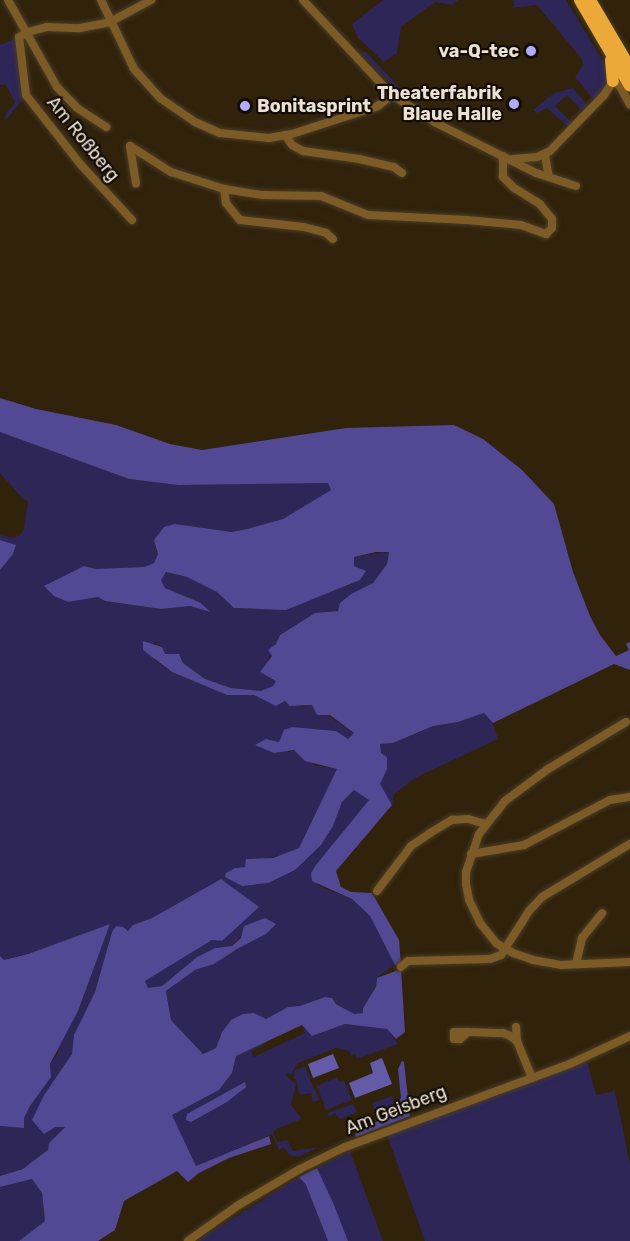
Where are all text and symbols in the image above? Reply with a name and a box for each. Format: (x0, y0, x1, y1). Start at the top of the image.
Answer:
place label: va-Q-tec (439, 40, 519, 62)
marker: va-Q-tec (524, 44, 538, 58)
place label: Theaterfabrik Blaue Halle (377, 83, 502, 125)
street label: Am Roßberg (42, 92, 124, 186)
place label: Bonitasprint (257, 95, 371, 117)
marker: Theaterfabrik Blaue Halle (507, 97, 521, 111)
marker: Bonitasprint (238, 99, 252, 113)
street label: Am Geisberg (342, 1081, 450, 1139)

